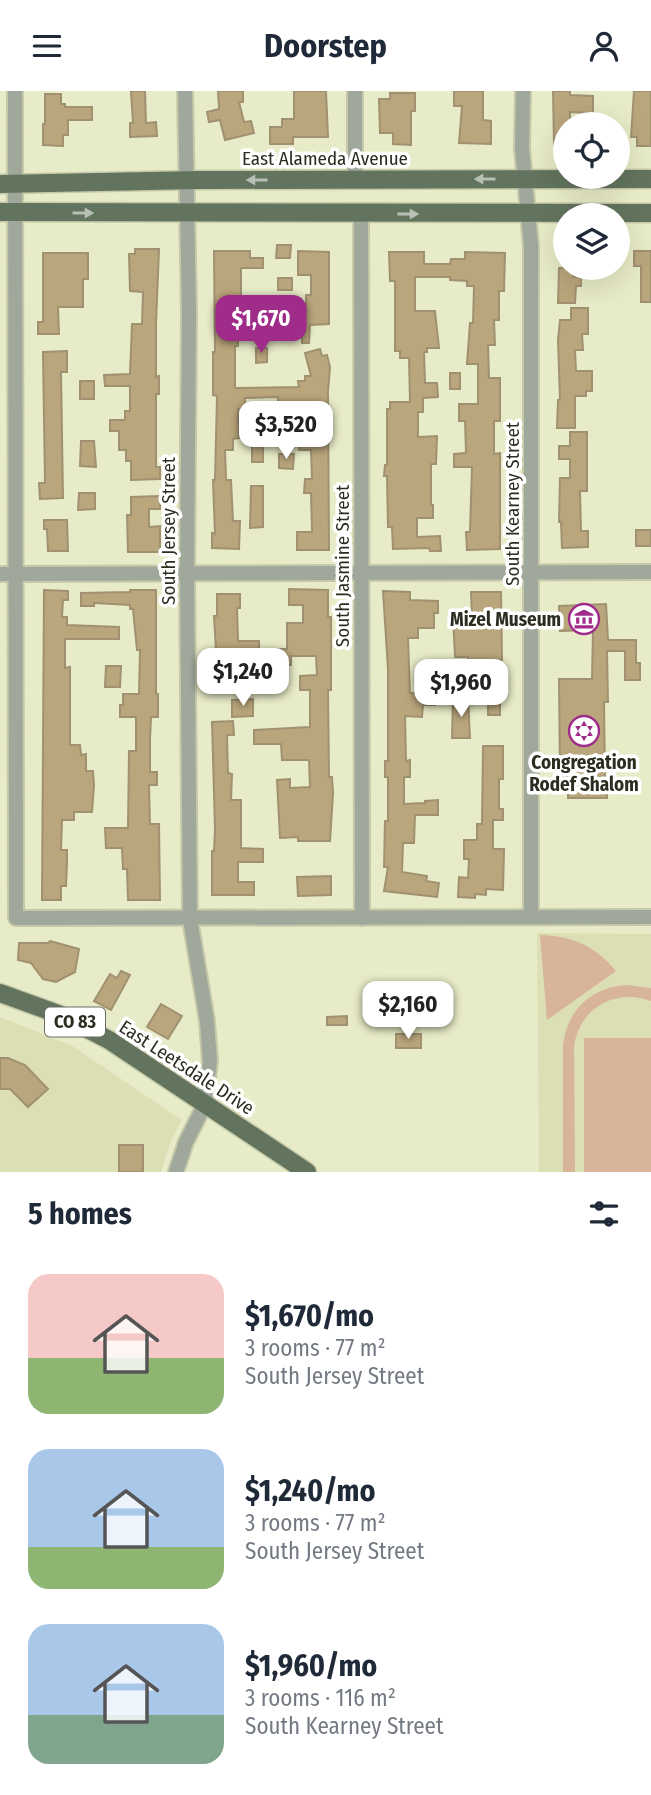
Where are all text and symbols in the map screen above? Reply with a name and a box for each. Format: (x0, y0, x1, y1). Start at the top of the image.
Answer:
icon: menu (28, 27, 66, 65)
text: Doorstep (264, 27, 387, 65)
icon: person (585, 27, 623, 65)
map controls (553, 112, 630, 280)
button: locate (553, 112, 630, 189)
street label: East Alameda Avenue (242, 147, 408, 170)
one-way arrow (474, 173, 496, 185)
one-way arrow (246, 174, 268, 186)
button: layers (553, 203, 630, 280)
one-way arrow (72, 207, 94, 219)
one-way arrow (398, 208, 420, 220)
pin: $1,670 (204, 295, 318, 355)
text: $1,670 (231, 304, 291, 332)
pin: $3,520 (229, 401, 343, 461)
text: $3,520 (255, 410, 317, 438)
street label: South Kearney Street (501, 421, 524, 586)
street label: South Jersey Street (157, 456, 180, 605)
street label: South Jasmine Street (331, 484, 354, 647)
museum icon: Mizel Museum (567, 602, 601, 636)
place label: Mizel Museum (450, 608, 561, 631)
pin: $1,240 (186, 649, 300, 708)
text: $1,240 (213, 657, 273, 685)
pin: $1,960 (404, 659, 518, 719)
text: $1,960 (430, 668, 492, 696)
synagogue icon: Congregation Rodef Shalom (567, 714, 601, 748)
place label: Congregation Rodef Shalom (529, 751, 639, 796)
pin: $2,160 (351, 981, 465, 1041)
text: $2,160 (378, 990, 438, 1018)
road number: CO 83 (45, 1007, 105, 1037)
street label: East Leetsdale Drive (115, 1015, 258, 1120)
icon: filters (585, 1195, 623, 1233)
text: 5 homes (28, 1196, 132, 1232)
text: $1,670/mo (245, 1298, 374, 1334)
icon: home (84, 1302, 168, 1386)
text: 3 rooms · 77 m² (245, 1334, 386, 1362)
text: South Jersey Street (245, 1362, 424, 1390)
text: $1,240/mo (245, 1473, 375, 1509)
icon: home (84, 1477, 168, 1561)
text: 3 rooms · 77 m² (245, 1509, 386, 1537)
text: South Jersey Street (245, 1537, 424, 1565)
text: $1,960/mo (245, 1648, 377, 1684)
icon: home (84, 1652, 168, 1736)
text: 3 rooms · 116 m² (245, 1684, 396, 1712)
text: South Kearney Street (245, 1712, 444, 1740)

